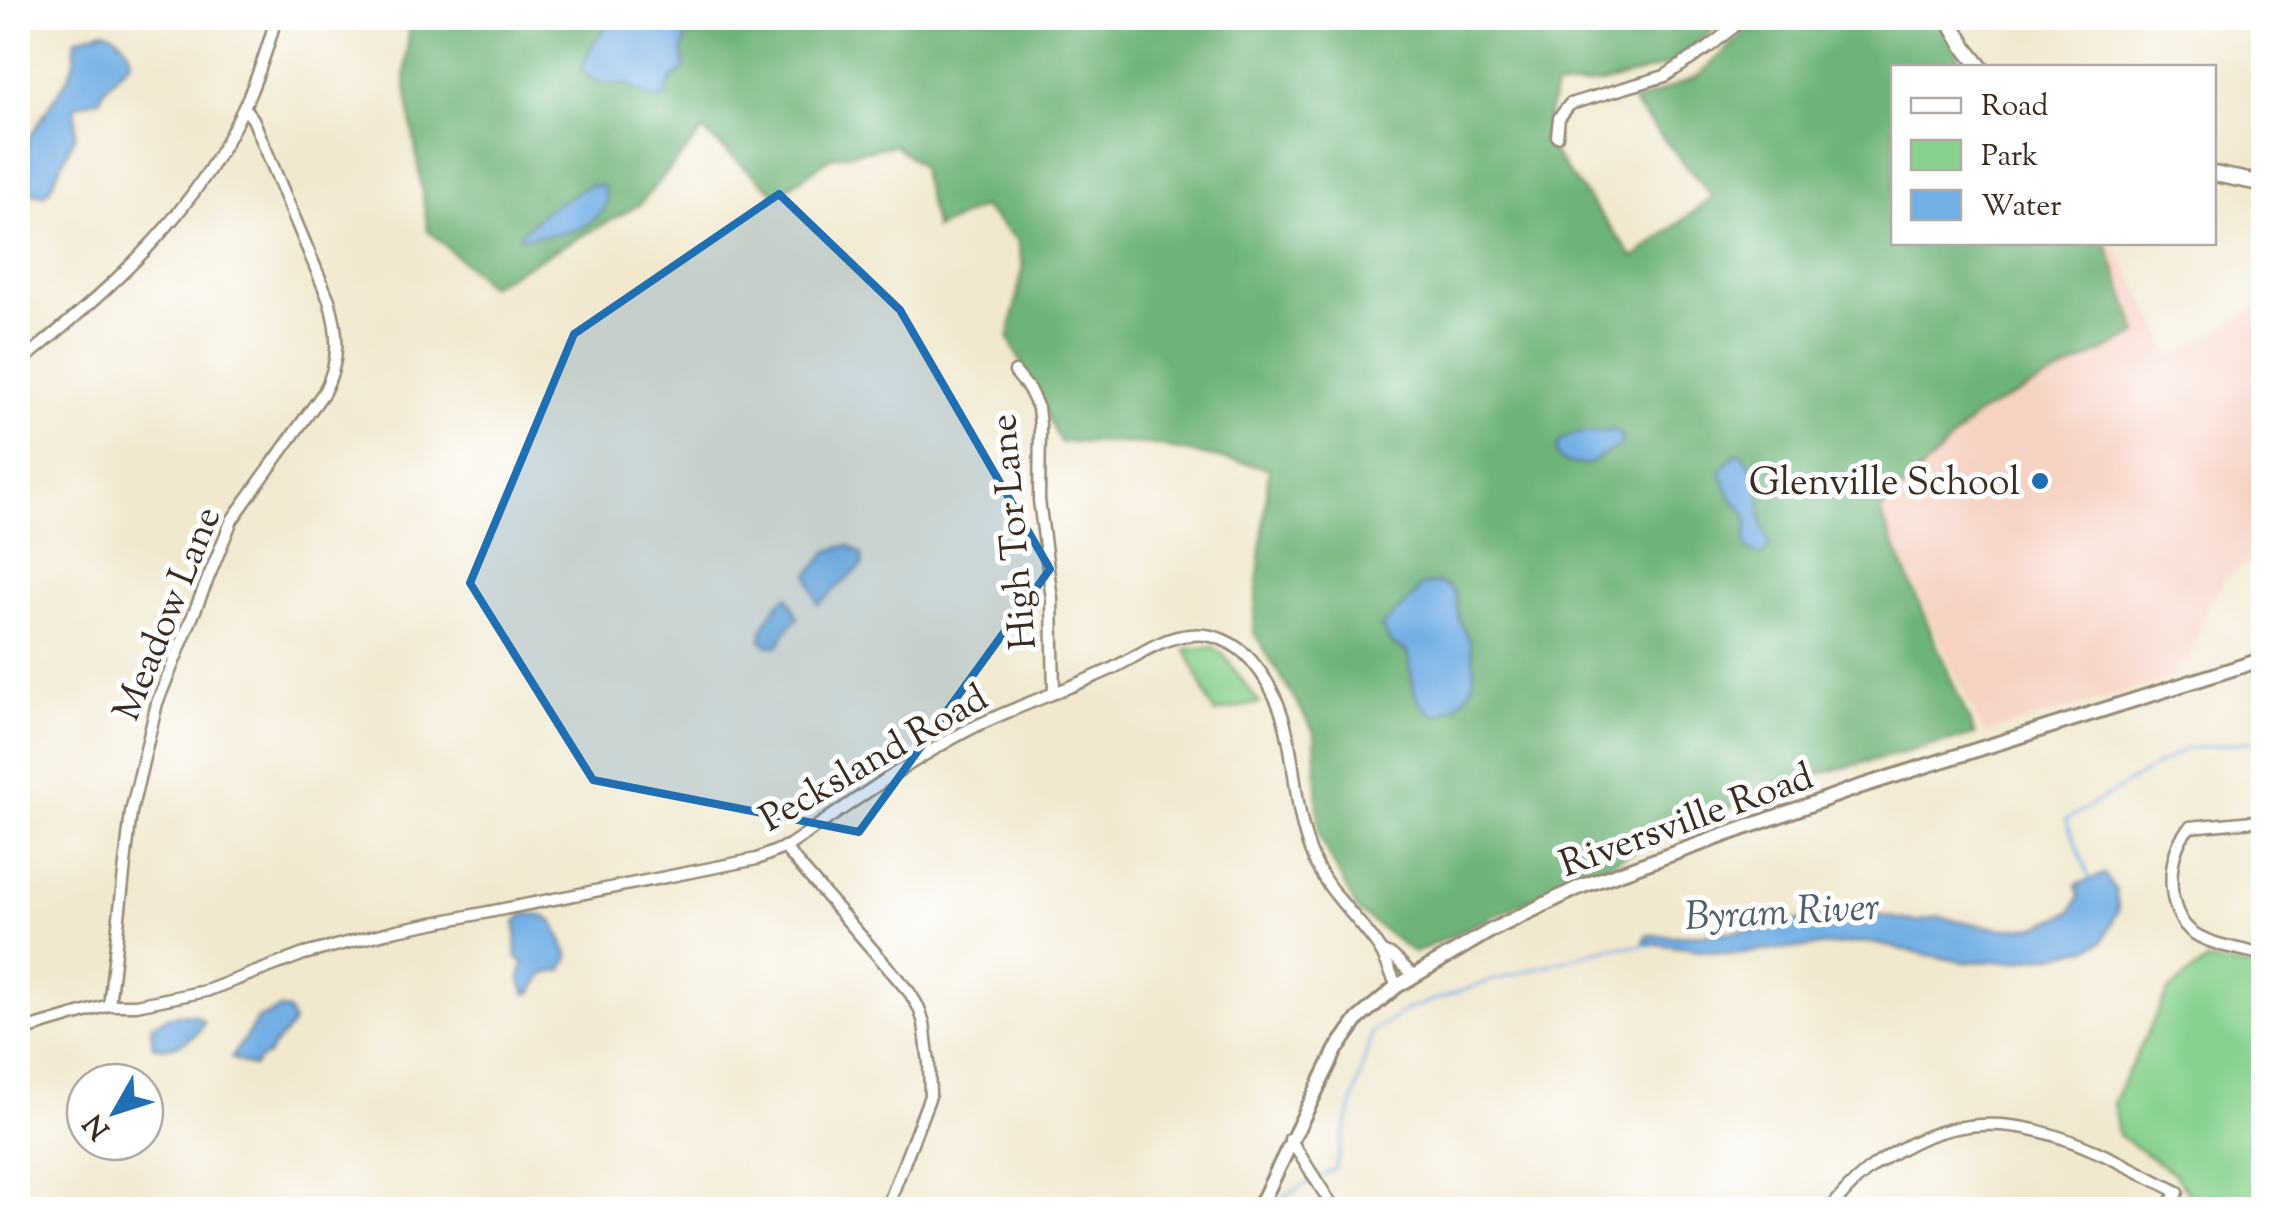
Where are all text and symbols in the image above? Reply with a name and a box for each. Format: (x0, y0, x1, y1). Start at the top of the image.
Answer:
legend (1891, 65, 2216, 245)
text: Road (1981, 86, 2048, 129)
text: Park (1981, 136, 2038, 179)
text: Water (1981, 186, 2062, 229)
street label: High Tor Lane (979, 412, 1053, 652)
place label: Glenville School (1749, 458, 2020, 512)
marker: Glenville School (2029, 470, 2051, 492)
street label: Meadow Lane (102, 499, 237, 730)
street label: Pecksland Road (751, 673, 999, 848)
street label: Riversville Road (1553, 752, 1822, 894)
water label: Byram River (1683, 881, 1881, 948)
north arrow (65, 1062, 165, 1162)
text: N (75, 1105, 120, 1147)

